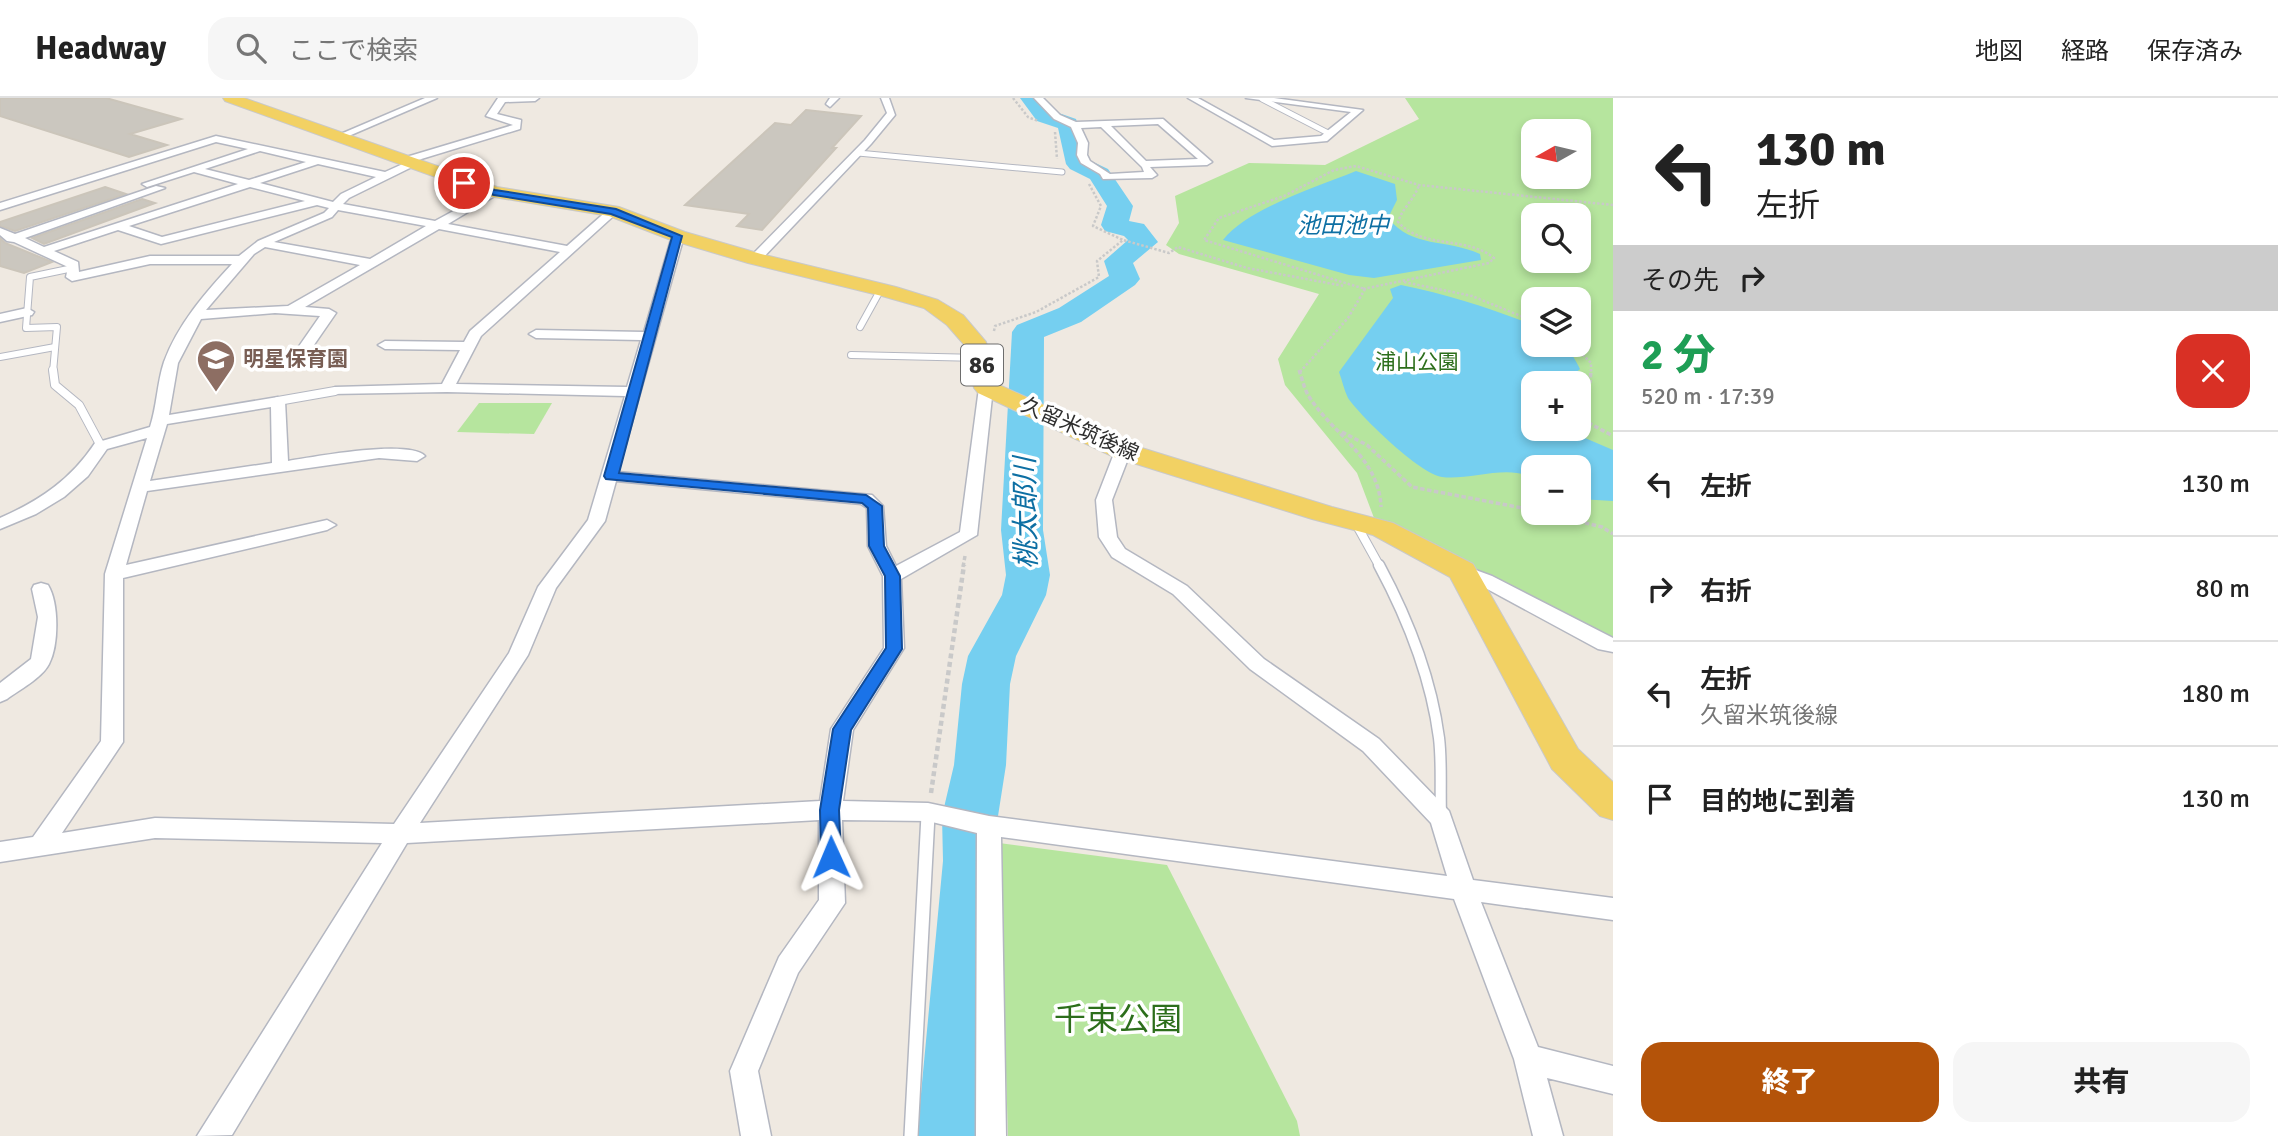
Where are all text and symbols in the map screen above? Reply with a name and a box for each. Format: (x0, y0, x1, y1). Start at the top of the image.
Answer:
search box (208, 17, 698, 80)
text: Headway (35, 28, 166, 69)
icon: search (232, 29, 270, 67)
text: ここで検索 (288, 35, 418, 67)
text: 地図 (1975, 36, 2023, 66)
text: 経路 (2061, 36, 2109, 66)
text: 保存済み (2147, 36, 2243, 66)
north arrow (1521, 119, 1591, 189)
map controls (1521, 119, 1591, 525)
text: 130 m (1756, 119, 1886, 179)
icon: left (1641, 126, 1732, 217)
pin (434, 153, 494, 213)
icon: arrive (445, 164, 483, 202)
text: 左折 (1756, 186, 1820, 225)
button: search (1521, 203, 1591, 273)
water label: 池田池中 (1297, 211, 1391, 240)
icon: right (1733, 259, 1771, 297)
text: その先 (1641, 265, 1719, 297)
button: layers (1521, 287, 1591, 357)
text: 2 分 (1641, 330, 1715, 381)
button: close (2176, 334, 2250, 408)
school or university icon: 明星保育園 (195, 338, 237, 393)
road number: 86 (961, 344, 1003, 386)
place label: 明星保育園 (243, 346, 348, 372)
park label: 浦山公園 (1375, 349, 1459, 375)
button: + (1521, 371, 1591, 441)
text: 520 m · 17:39 (1641, 382, 1775, 411)
street label: 久留米筑後線 (1017, 391, 1143, 467)
water label: 桃太郎川 (1008, 454, 1044, 569)
button: − (1521, 455, 1591, 525)
icon: left (1641, 465, 1679, 503)
text: 130 m (2181, 468, 2250, 500)
text: 左折 (1700, 471, 1752, 503)
icon: right (1641, 570, 1679, 608)
text: 80 m (2195, 573, 2250, 605)
text: 右折 (1700, 576, 1752, 608)
text: 左折 (1700, 664, 1752, 696)
icon: left (1641, 675, 1679, 713)
text: 180 m (2181, 678, 2250, 710)
text: 久留米筑後線 (1700, 701, 1838, 730)
icon: arrive (1641, 780, 1679, 818)
text: 130 m (2181, 783, 2250, 815)
text: 目的地に到着 (1700, 786, 1856, 818)
position arrow (794, 820, 868, 894)
park label: 千束公園 (1054, 1000, 1182, 1039)
button: 終了 (1641, 1042, 1939, 1122)
button: 共有 (1953, 1042, 2250, 1122)

